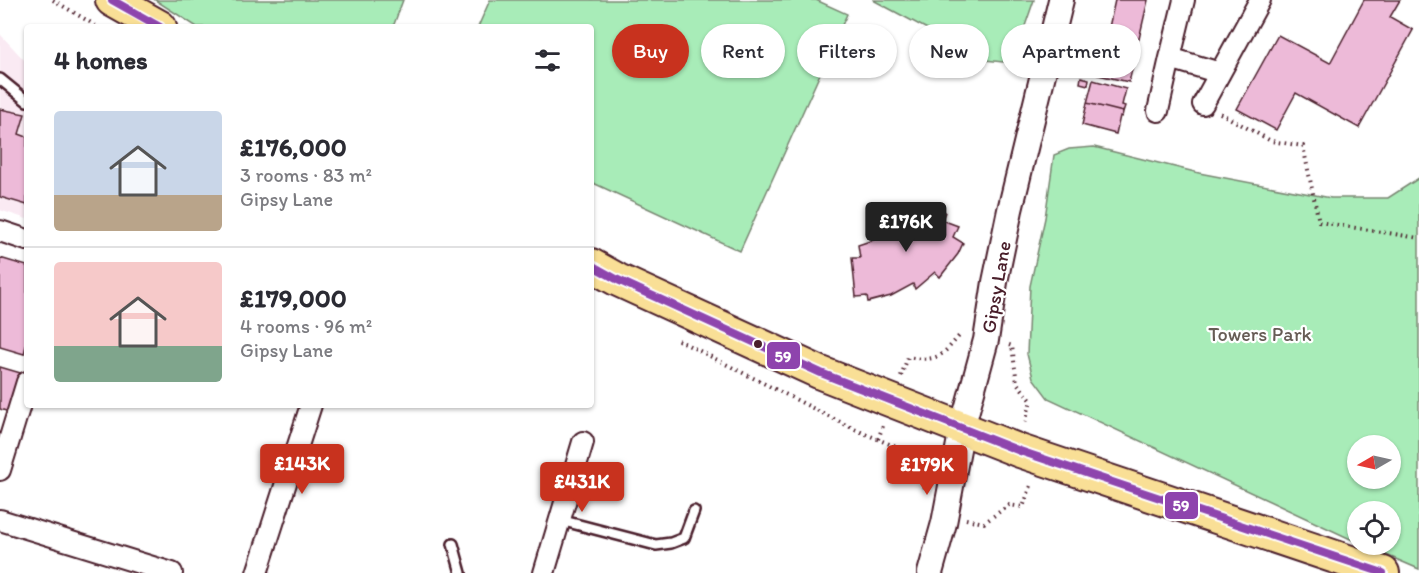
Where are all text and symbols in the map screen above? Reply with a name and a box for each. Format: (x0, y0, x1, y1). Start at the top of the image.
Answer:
chip: Buy (612, 24, 689, 78)
chip: Rent (701, 24, 785, 78)
chip: Filters (797, 24, 897, 78)
chip: New (909, 24, 989, 78)
chip: Apartment (1001, 24, 1141, 78)
text: 4 homes (54, 44, 148, 76)
icon: filters (531, 44, 564, 77)
text: £176,000 (240, 131, 347, 163)
icon: home (102, 135, 174, 207)
text: 3 rooms · 83 m² (240, 163, 372, 187)
text: Gipsy Lane (240, 187, 333, 211)
pin: £176K (864, 202, 948, 253)
text: £176K (879, 209, 933, 233)
street label: Gipsy Lane (976, 239, 1016, 335)
text: £179,000 (240, 282, 347, 314)
icon: home (102, 286, 174, 358)
text: 4 rooms · 96 m² (240, 314, 372, 338)
park label: Towers Park (1208, 322, 1312, 346)
text: Gipsy Lane (240, 338, 333, 362)
unlabelled marker (752, 338, 764, 350)
line badge: 59 (766, 341, 801, 370)
text: 59 (775, 347, 791, 366)
north arrow (1347, 435, 1401, 489)
map controls (1347, 435, 1401, 555)
pin: £143K (260, 444, 344, 495)
pin: £179K (885, 445, 969, 496)
text: £143K (274, 451, 330, 475)
text: £179K (900, 452, 954, 476)
pin: £431K (540, 462, 624, 513)
text: £431K (554, 469, 610, 493)
line badge: 59 (1164, 491, 1199, 520)
text: 59 (1173, 496, 1189, 515)
button: locate (1347, 501, 1401, 555)

